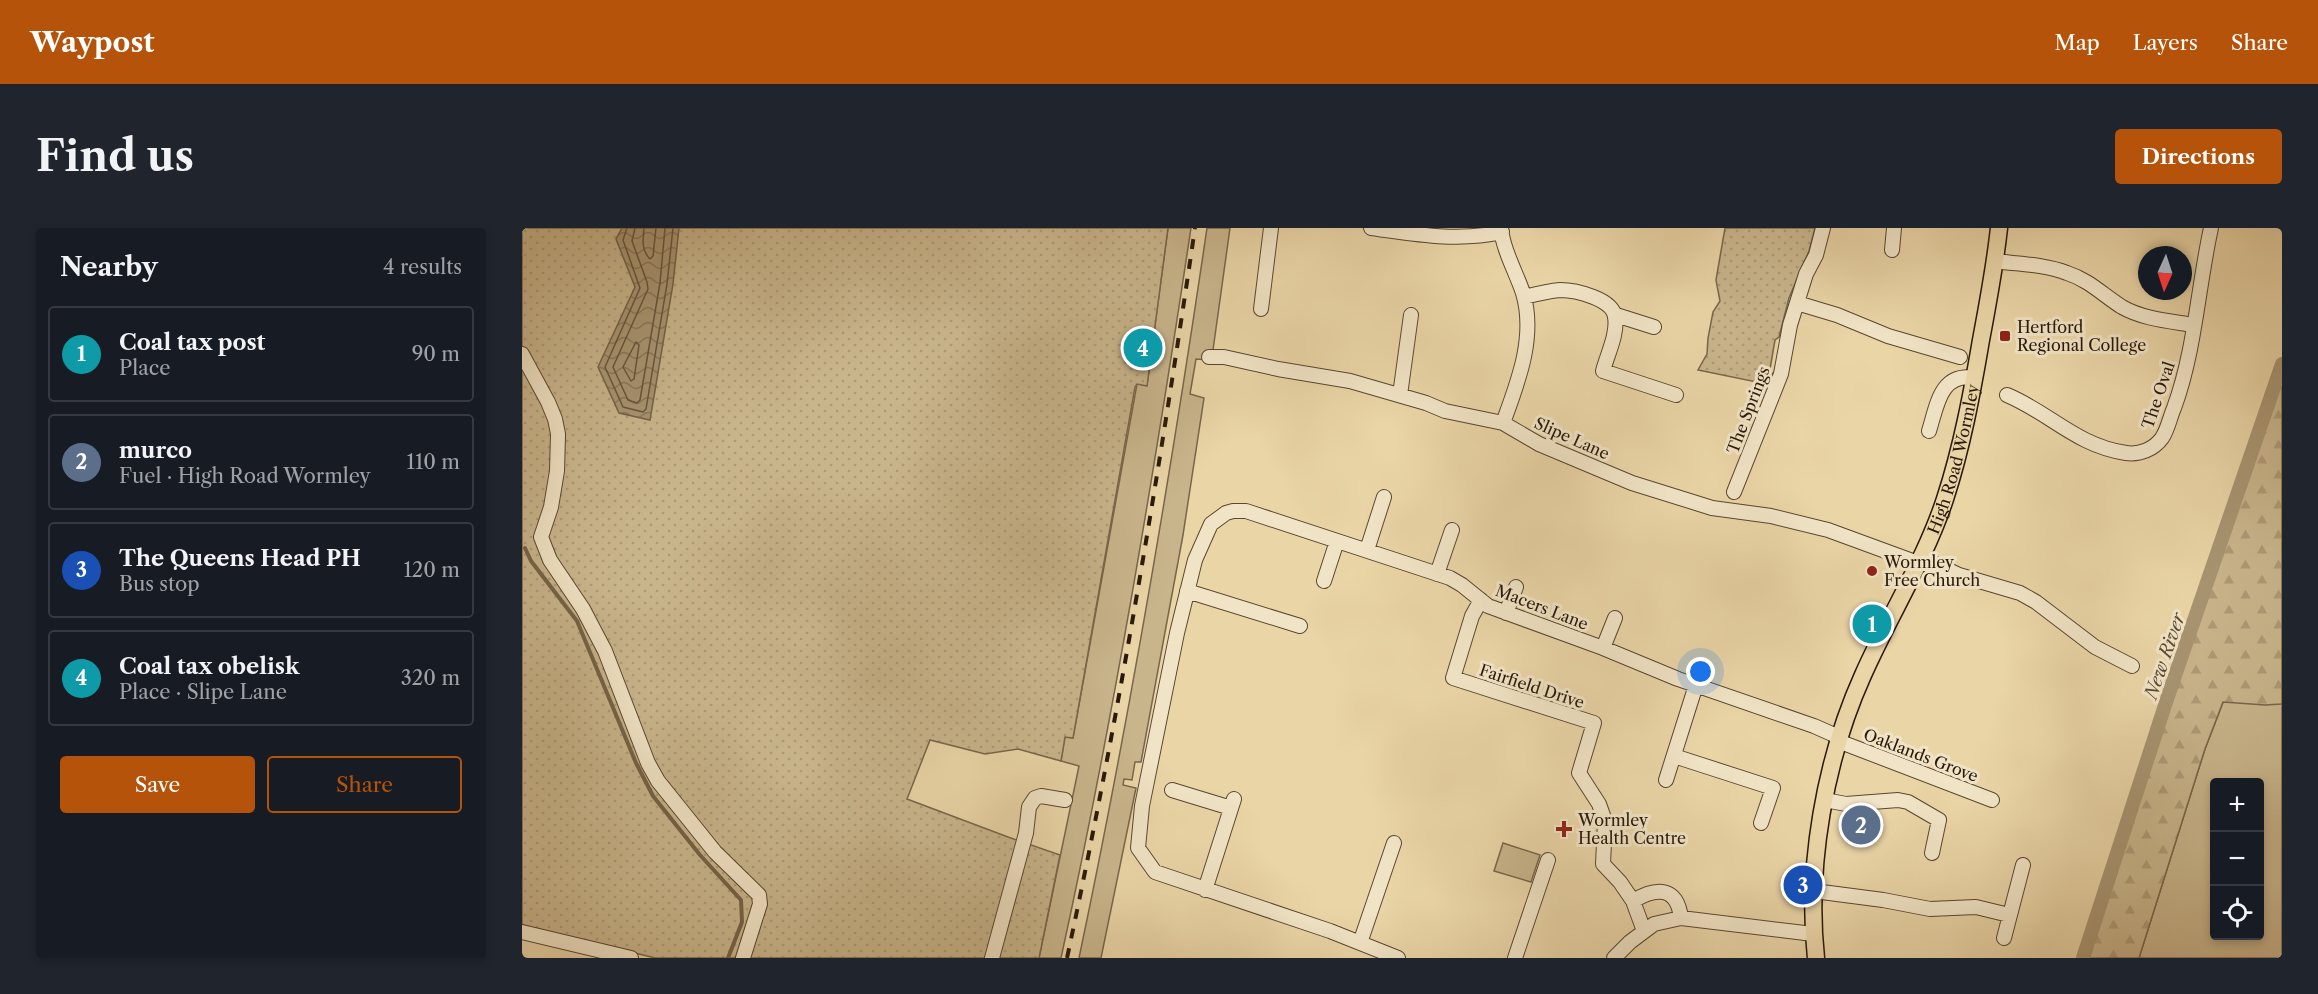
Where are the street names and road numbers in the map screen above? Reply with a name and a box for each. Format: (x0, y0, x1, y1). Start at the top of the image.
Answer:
street label: The Oval (2137, 358, 2179, 431)
street label: The Springs (1722, 364, 1774, 456)
street label: High Road Wormley (1923, 382, 1983, 537)
street label: Slipe Lane (1531, 413, 1613, 463)
street label: Macers Lane (1493, 580, 1591, 634)
street label: Fairfield Drive (1477, 660, 1587, 712)
street label: Oaklands Grove (1861, 724, 1981, 786)

